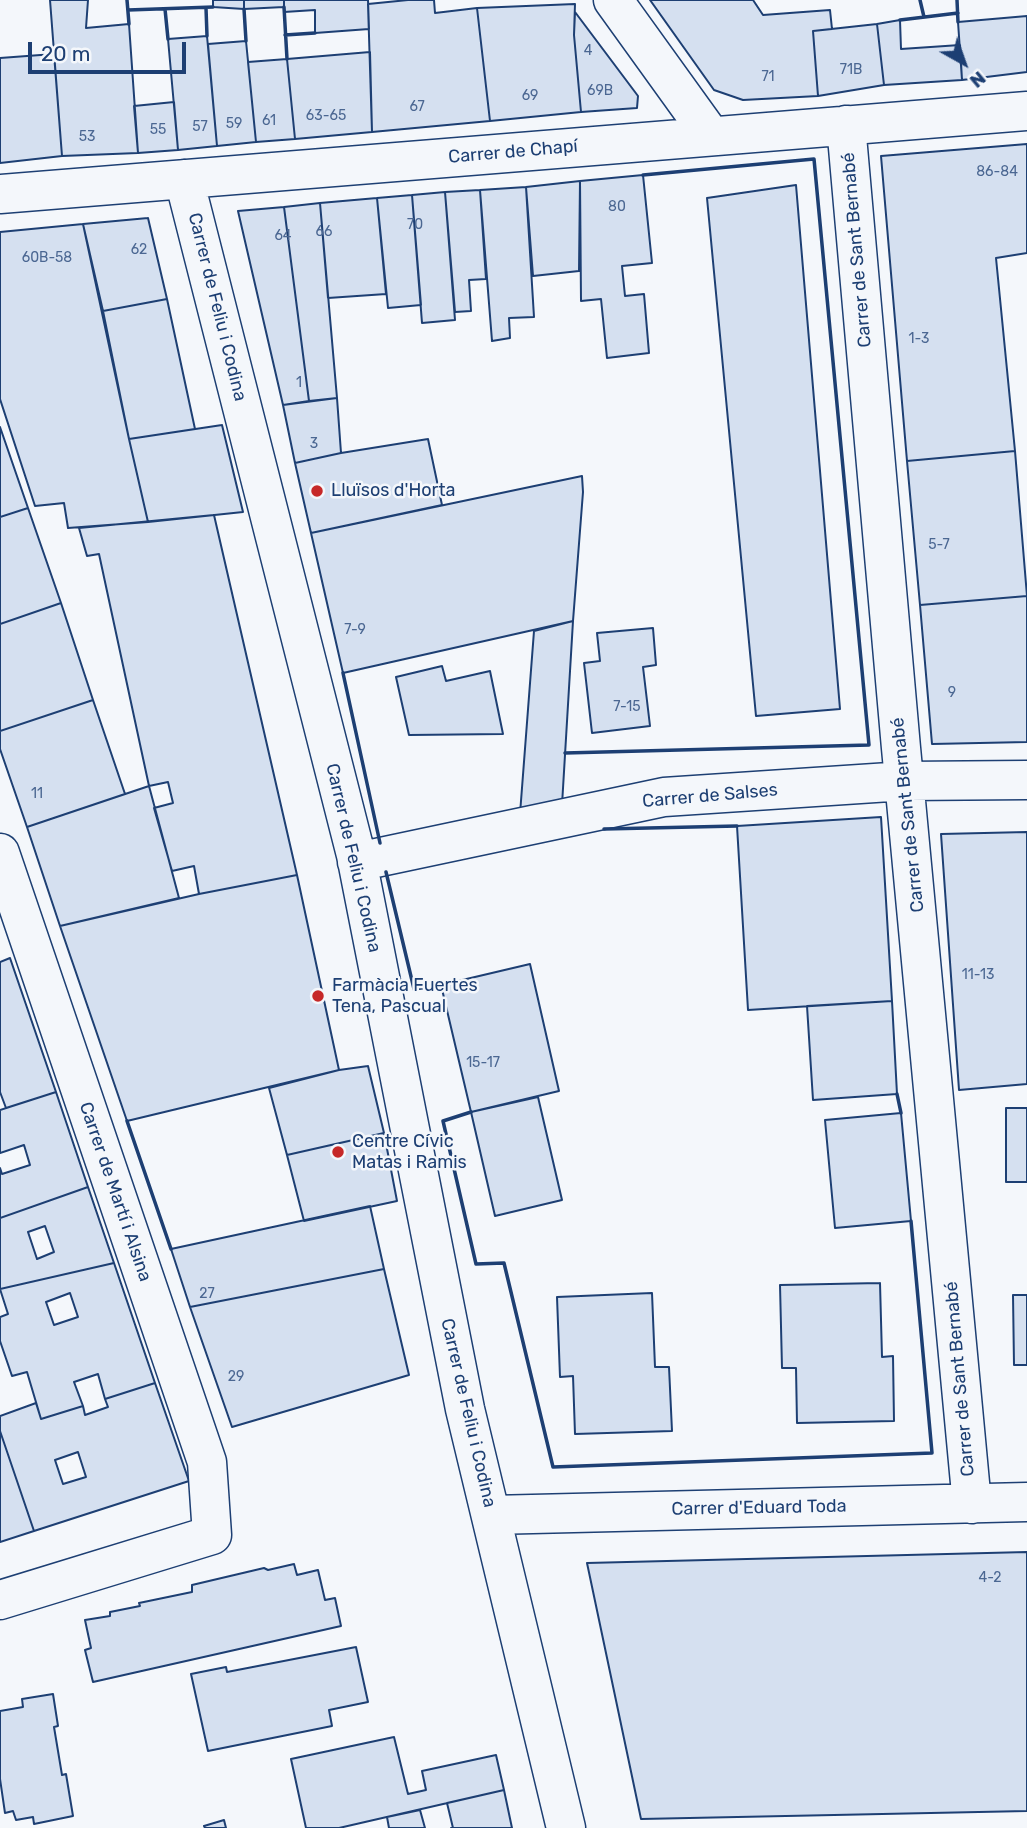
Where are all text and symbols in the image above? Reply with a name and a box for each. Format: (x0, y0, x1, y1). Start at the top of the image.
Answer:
scale bar (32, 28, 189, 72)
north arrow (929, 28, 999, 98)
text: 20 m (41, 41, 90, 66)
house number: 4 (584, 43, 592, 59)
house number: 71B (840, 62, 862, 78)
text: N (965, 66, 990, 93)
house number: 71 (761, 69, 775, 85)
house number: 69B (587, 83, 613, 99)
house number: 69 (522, 88, 538, 104)
house number: 67 (409, 99, 425, 115)
house number: 63-65 (306, 108, 346, 124)
house number: 61 (262, 113, 276, 129)
house number: 59 (226, 116, 242, 132)
house number: 57 (192, 119, 208, 135)
house number: 55 (150, 122, 166, 138)
house number: 53 (79, 129, 95, 145)
street label: Carrer de Chapí (447, 136, 579, 168)
street label: Carrer de Sant Bernabé (838, 151, 876, 349)
house number: 86-84 (976, 164, 1018, 180)
house number: 80 (608, 199, 626, 215)
street label: Carrer de Feliu i Codina (183, 211, 251, 403)
house number: 70 (407, 217, 423, 233)
house number: 66 (316, 224, 332, 240)
house number: 64 (274, 228, 292, 244)
house number: 62 (131, 242, 147, 258)
house number: 60B-58 (22, 250, 72, 266)
house number: 1-3 (909, 331, 929, 347)
house number: 1 (296, 375, 302, 391)
house number: 3 (310, 436, 318, 452)
place label: Lluïsos d'Horta (331, 480, 455, 502)
marker: Lluïsos d'Horta (309, 483, 325, 499)
house number: 5-7 (928, 537, 950, 553)
house number: 7-9 (344, 622, 366, 638)
house number: 9 (948, 685, 956, 701)
house number: 7-15 (613, 699, 641, 715)
street label: Carrer de Sant Bernabé (887, 716, 929, 914)
street label: Carrer de Feliu i Codina (321, 761, 385, 955)
street label: Carrer de Salses (641, 779, 779, 813)
house number: 11 (31, 786, 43, 802)
house number: 11-13 (962, 967, 994, 983)
place label: Farmàcia Fuertes Tena, Pascual (332, 975, 478, 1018)
marker: Farmàcia Fuertes Tena, Pascual (310, 988, 326, 1004)
house number: 15-17 (466, 1055, 500, 1071)
street label: Carrer de Martí i Alsina (74, 1099, 156, 1285)
place label: Centre Cívic Matas i Ramis (352, 1131, 467, 1174)
marker: Centre Cívic Matas i Ramis (330, 1144, 346, 1160)
street label: Carrer de Sant Bernabé (941, 1280, 979, 1478)
house number: 27 (199, 1286, 215, 1302)
street label: Carrer de Feliu i Codina (436, 1316, 500, 1510)
house number: 29 (228, 1369, 244, 1385)
street label: Carrer d'Eduard Toda (671, 1496, 847, 1520)
house number: 4-2 (978, 1570, 1002, 1586)

